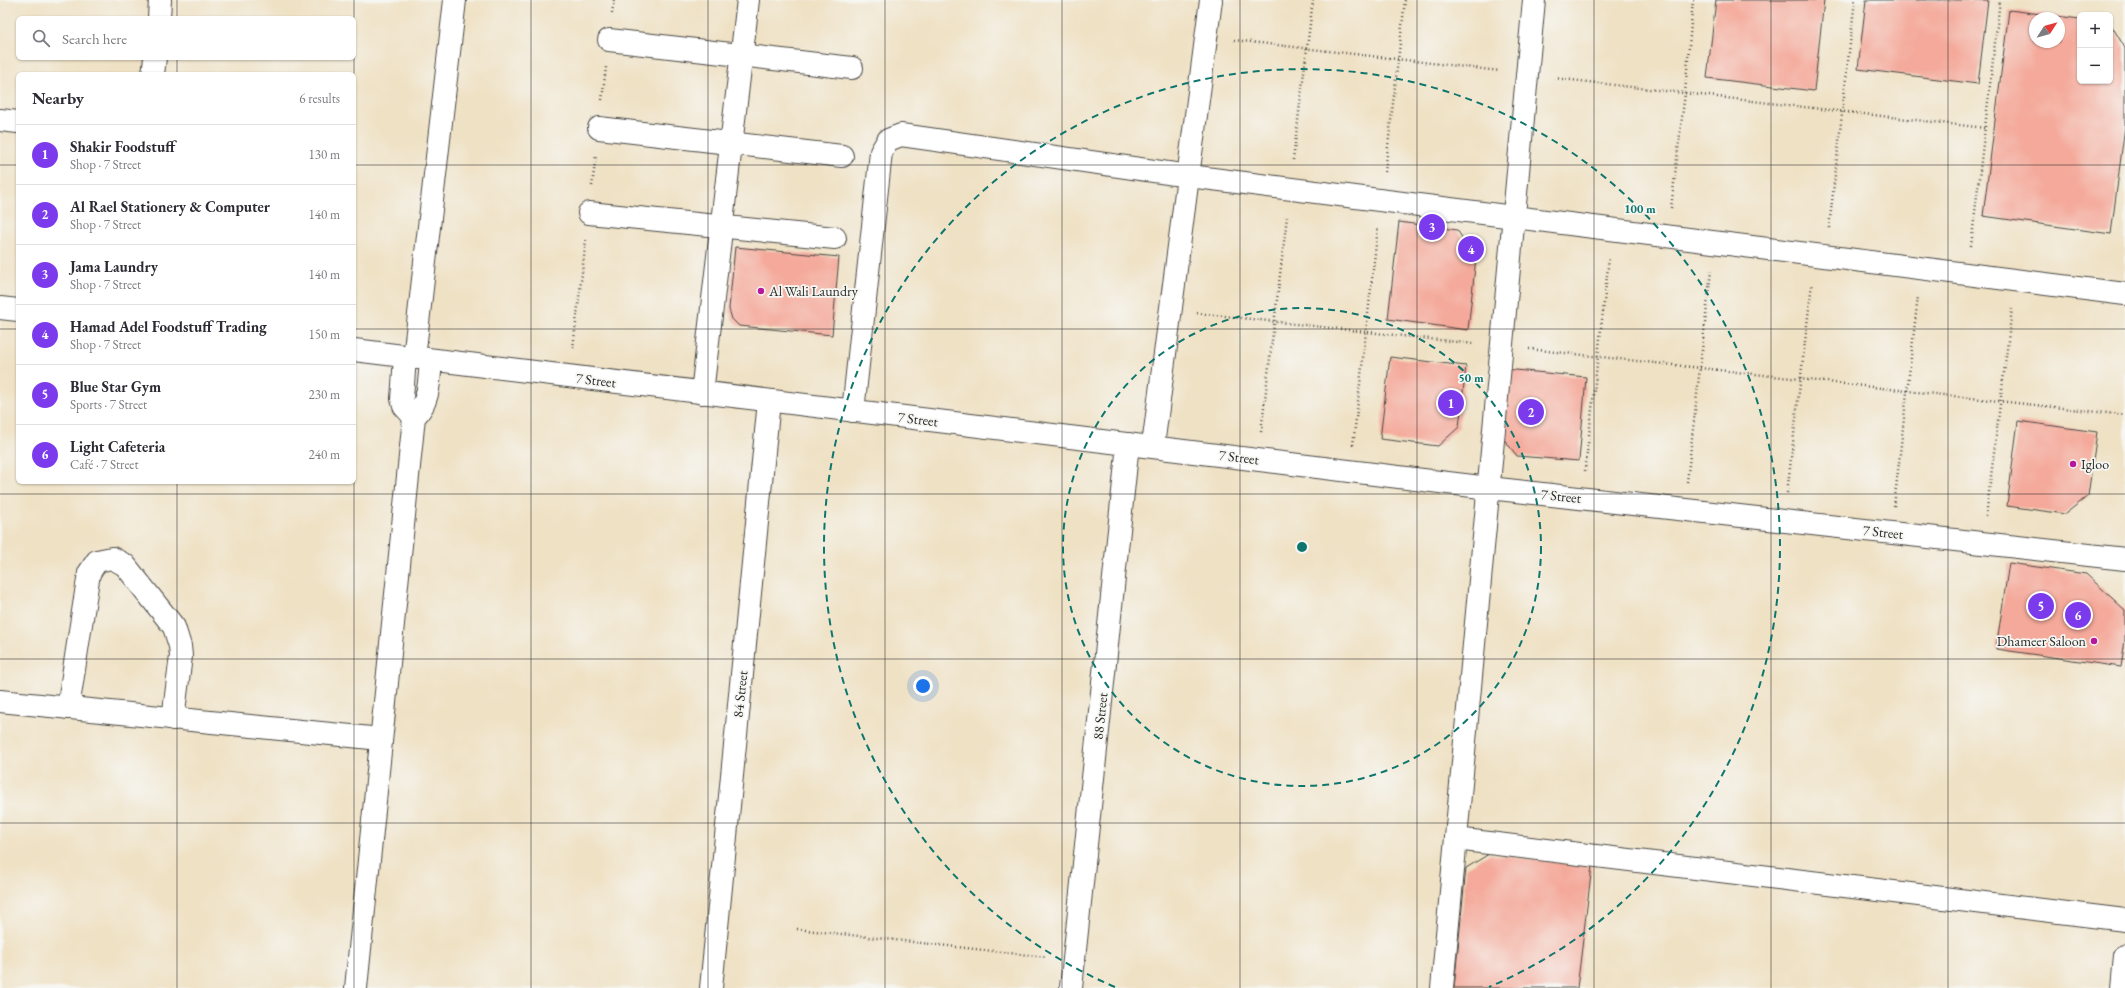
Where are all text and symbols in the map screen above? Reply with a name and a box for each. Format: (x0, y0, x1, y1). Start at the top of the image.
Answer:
north arrow (2029, 12, 2065, 48)
map controls (2077, 12, 2113, 84)
button: + (2077, 12, 2113, 48)
search box (16, 16, 356, 60)
icon: search (30, 27, 52, 49)
text: Search here (62, 29, 127, 48)
button: − (2077, 48, 2113, 84)
text: Nearby (32, 87, 84, 109)
text: 6 results (299, 90, 340, 107)
text: Shakir Foodstuff (70, 137, 175, 156)
text: 1 (42, 146, 48, 163)
text: 130 m (309, 146, 340, 163)
text: Shop · 7 Street (70, 156, 141, 173)
text: Al Rael Stationery & Computer (70, 197, 270, 216)
text: 100 m (1624, 201, 1656, 217)
text: 2 (42, 206, 48, 223)
text: 140 m (309, 206, 340, 223)
pin: 3 (1419, 212, 1445, 242)
text: Shop · 7 Street (70, 216, 141, 233)
pin: 4 (1458, 234, 1484, 264)
text: Jama Laundry (70, 257, 158, 276)
text: 3 (42, 266, 48, 283)
text: 140 m (309, 266, 340, 283)
text: Shop · 7 Street (70, 276, 141, 293)
place label: Al Wali Laundry (768, 282, 859, 300)
marker: Al Wali Laundry (756, 286, 766, 296)
text: Hamad Adel Foodstuff Trading (70, 317, 267, 336)
text: 4 (42, 326, 48, 343)
text: 150 m (309, 326, 340, 343)
text: Shop · 7 Street (70, 336, 141, 353)
street label: 7 Street (575, 369, 618, 391)
text: 50 m (1458, 370, 1484, 386)
text: Blue Star Gym (70, 377, 161, 396)
text: 5 (42, 386, 48, 403)
text: 230 m (309, 386, 340, 403)
pin: 1 (1438, 388, 1464, 418)
text: Sports · 7 Street (70, 396, 147, 413)
pin: 2 (1518, 397, 1544, 427)
street label: 7 Street (897, 408, 940, 430)
text: Light Cafeteria (70, 437, 165, 456)
text: 6 (42, 446, 48, 463)
text: 240 m (309, 446, 340, 463)
street label: 7 Street (1218, 446, 1261, 468)
place label: Igloo (2081, 455, 2109, 473)
text: Café · 7 Street (70, 456, 139, 473)
marker: Igloo (2068, 459, 2078, 469)
street label: 7 Street (1540, 485, 1583, 507)
street label: 7 Street (1862, 521, 1905, 543)
centre of rings (1295, 540, 1309, 554)
pin: 5 (2028, 591, 2054, 621)
pin: 6 (2065, 600, 2091, 630)
place label: Dhameer Saloon (1997, 632, 2087, 650)
marker: Dhameer Saloon (2089, 636, 2099, 646)
street label: 84 Street (729, 669, 751, 718)
your location (913, 676, 933, 696)
street label: 88 Street (1089, 691, 1111, 740)

